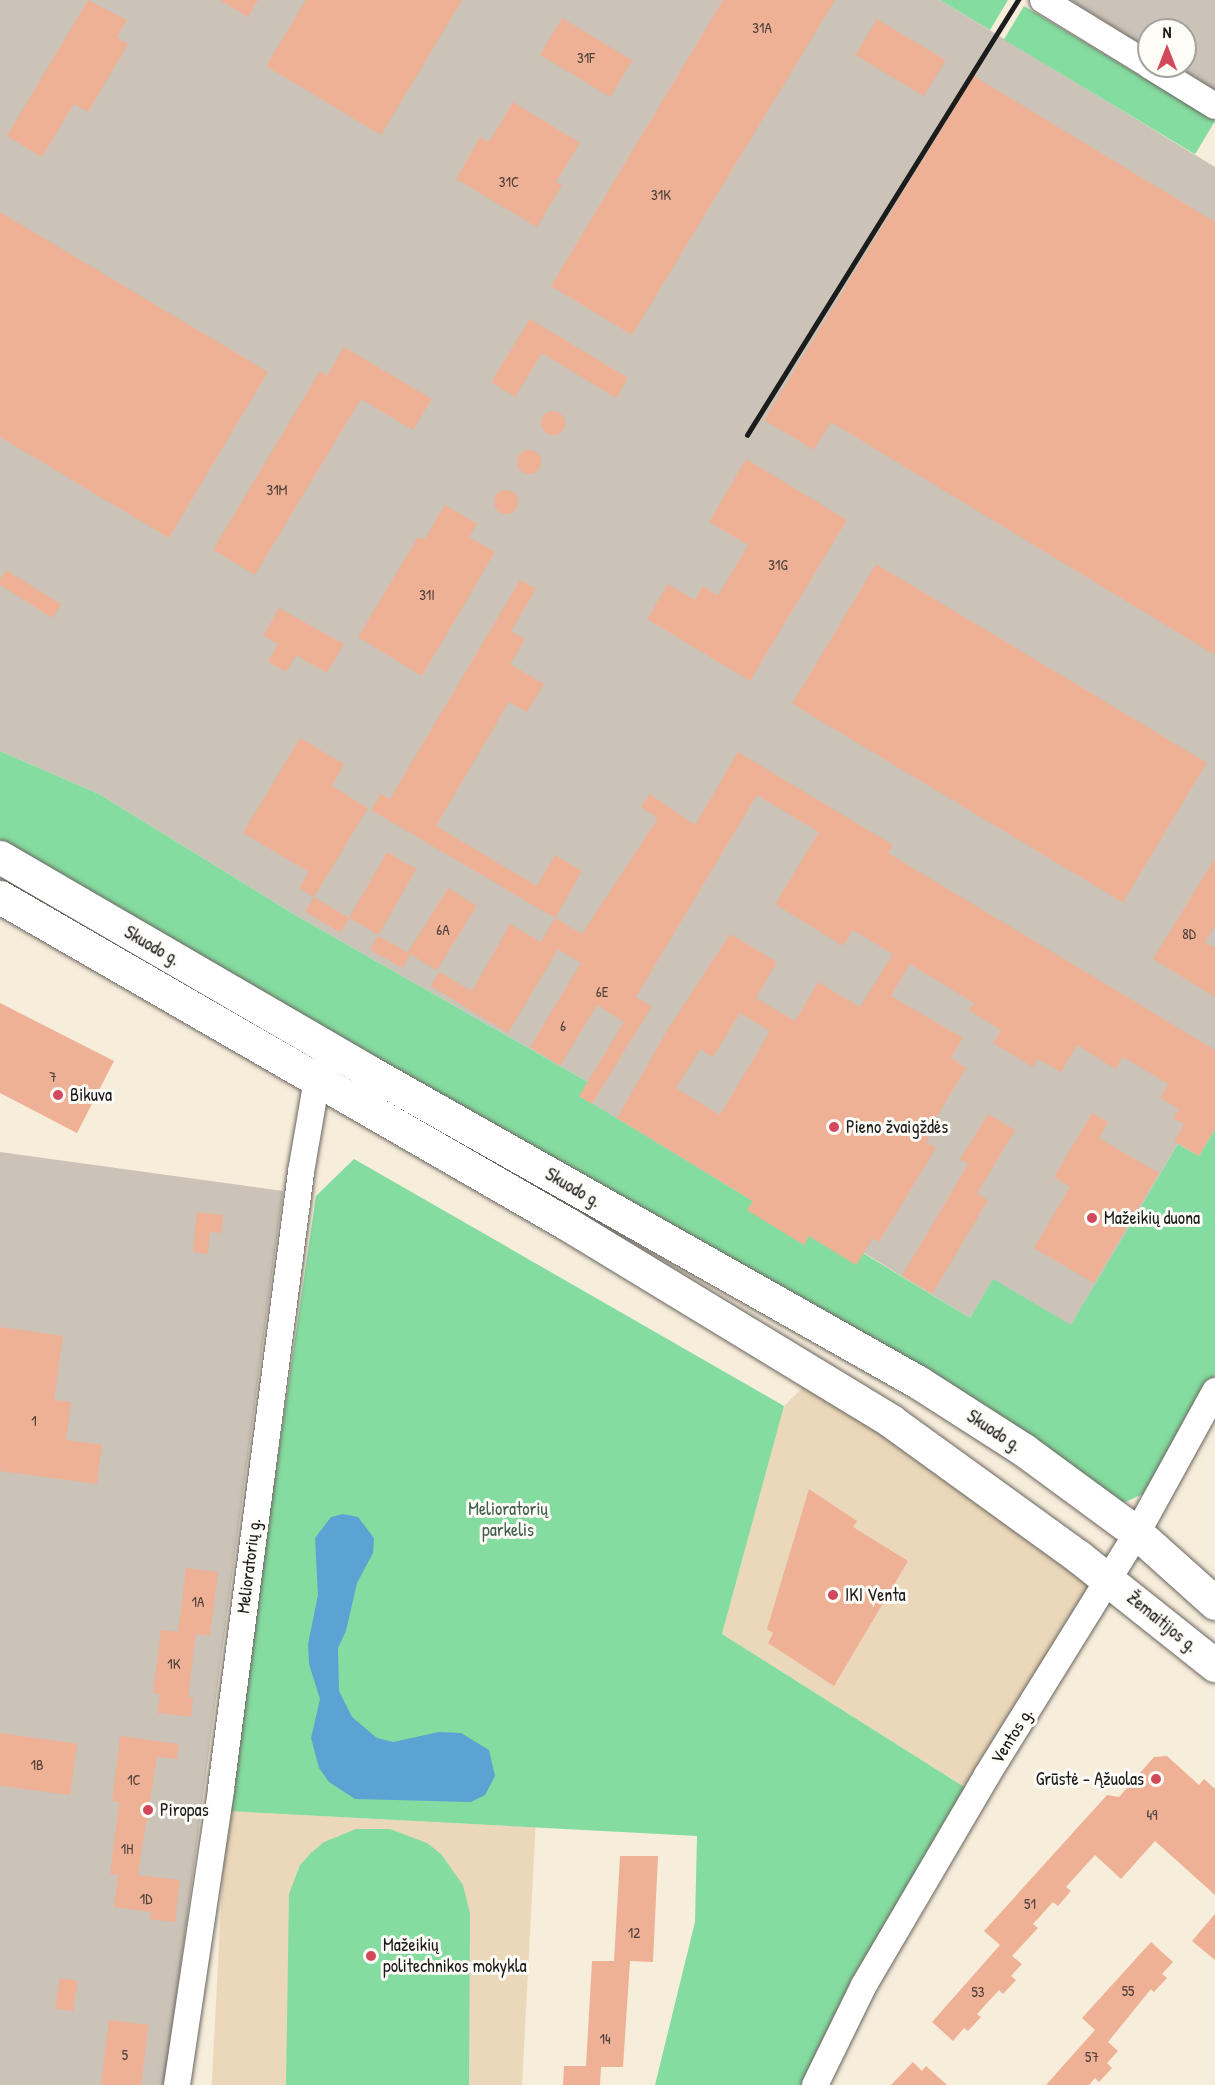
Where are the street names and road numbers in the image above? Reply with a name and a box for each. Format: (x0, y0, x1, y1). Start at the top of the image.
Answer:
street label: Skuodo g. (120, 922, 184, 970)
street label: Skuodo g. (541, 1164, 605, 1212)
street label: Skuodo g. (963, 1405, 1025, 1457)
street label: Melioratorių g. (232, 1517, 266, 1615)
street label: Žemaitijos g. (1122, 1587, 1202, 1657)
street label: Ventos g. (986, 1704, 1038, 1768)

